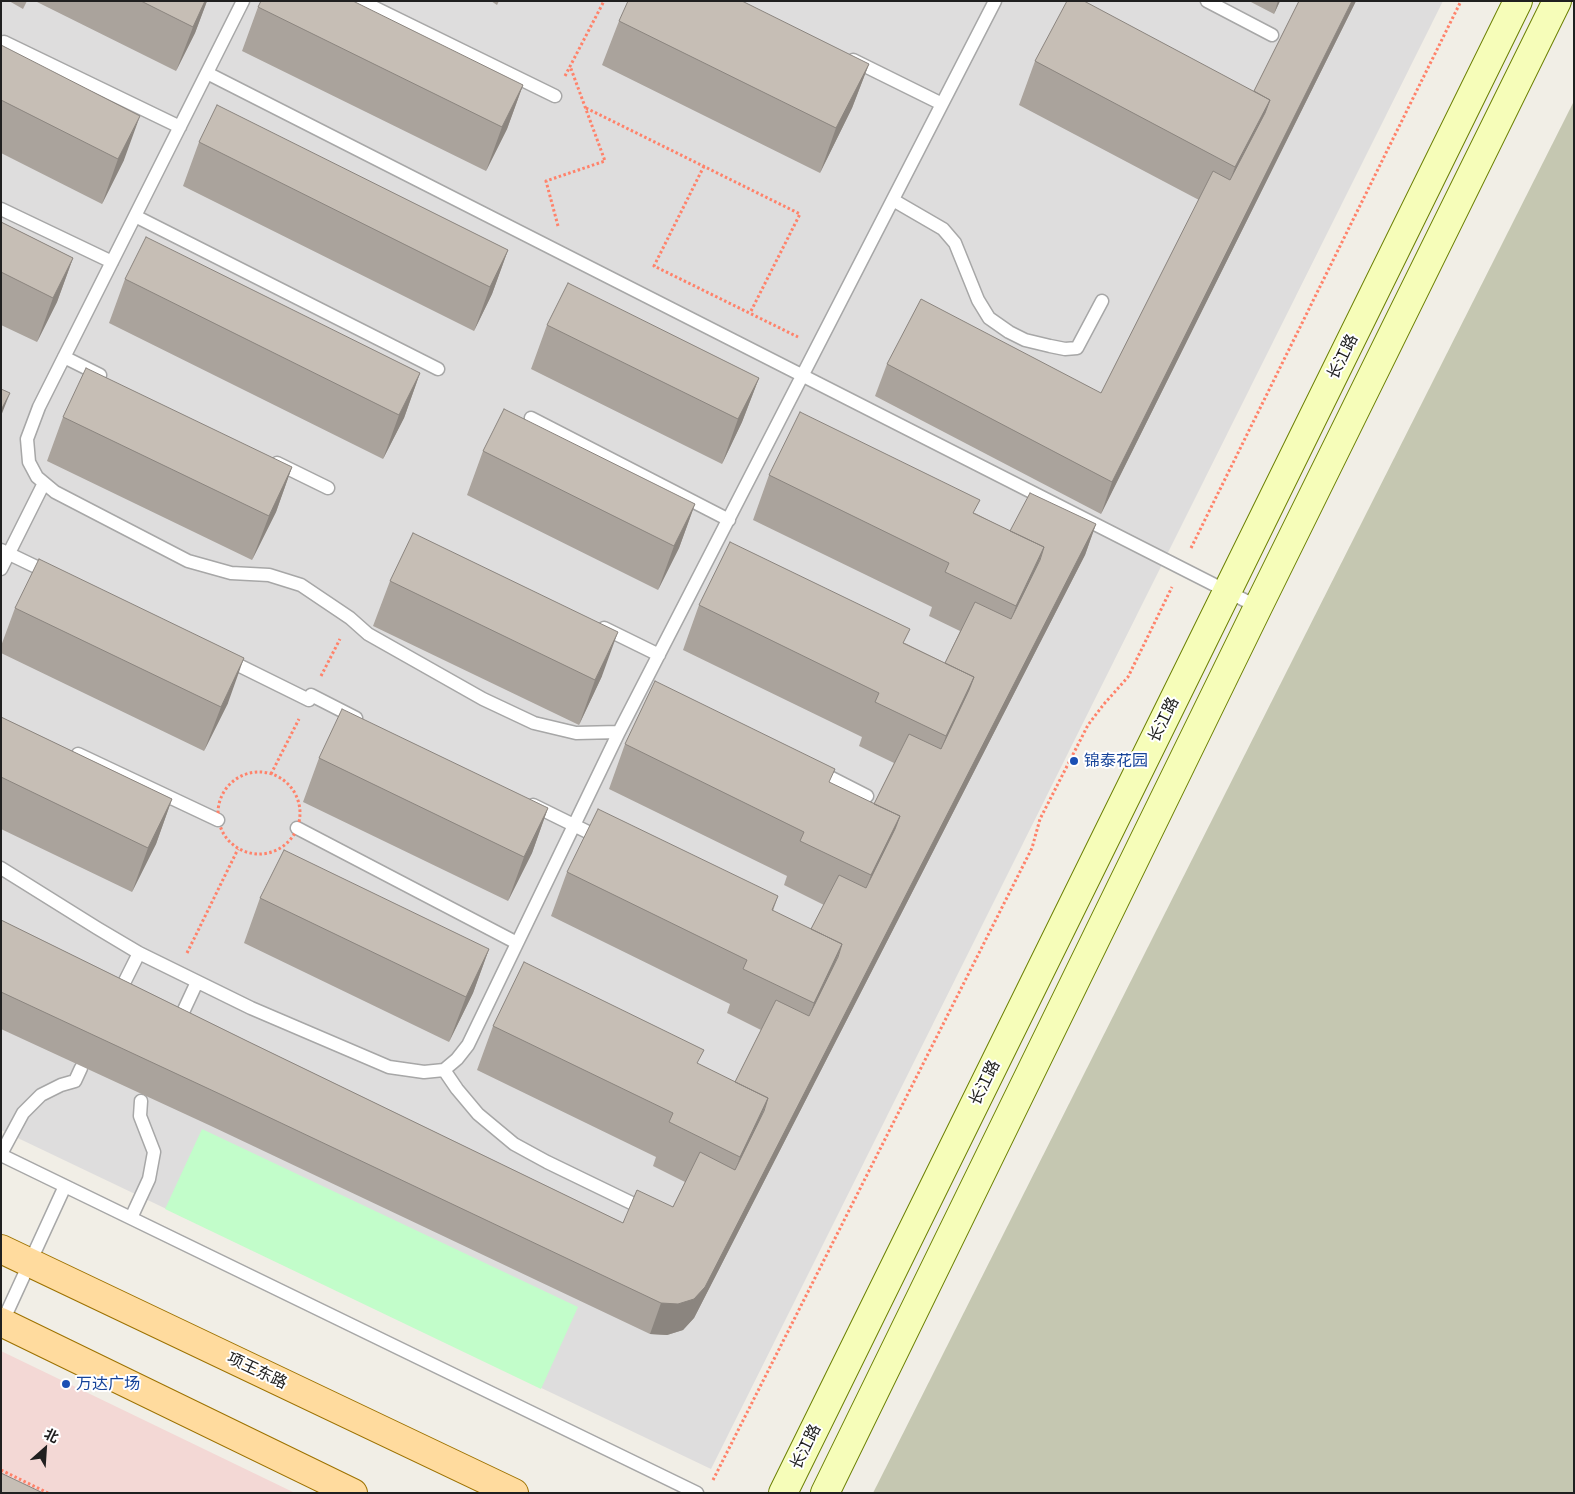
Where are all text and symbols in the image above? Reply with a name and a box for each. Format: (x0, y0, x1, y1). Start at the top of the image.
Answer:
street label: 长江路 (1324, 331, 1362, 383)
street label: 长江路 (1145, 694, 1183, 746)
place label: 锦泰花园 (1084, 751, 1148, 771)
marker: 锦泰花园 (1068, 755, 1080, 767)
street label: 长江路 (966, 1057, 1004, 1109)
street label: 项王东路 (224, 1349, 290, 1393)
place label: 万达广场 (76, 1374, 140, 1394)
marker: 万达广场 (60, 1378, 72, 1390)
street label: 长江路 (787, 1421, 825, 1473)
north arrow (20, 1424, 70, 1474)
text: 北 (41, 1424, 62, 1447)

